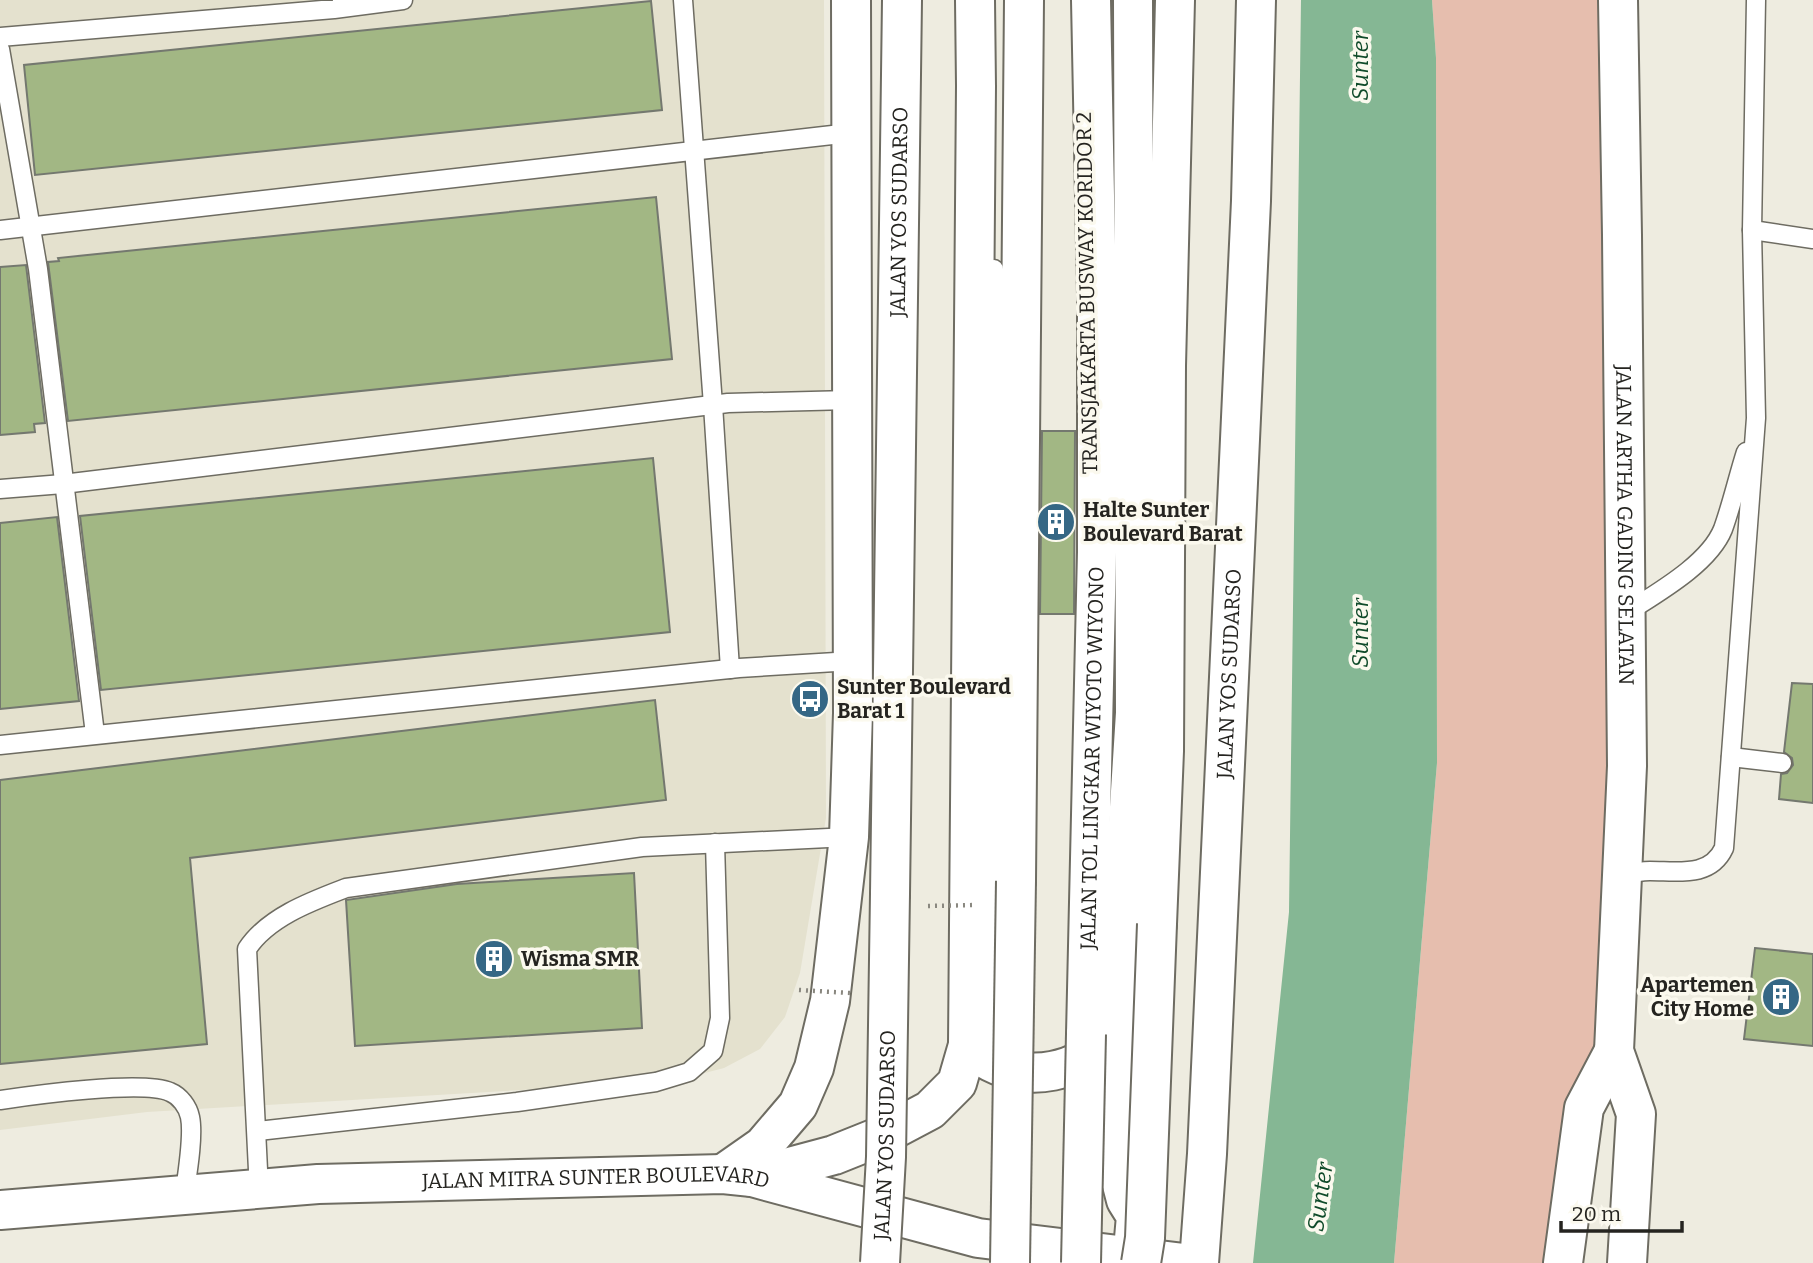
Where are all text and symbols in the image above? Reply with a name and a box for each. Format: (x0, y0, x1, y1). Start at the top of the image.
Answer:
water label: Sunter (1346, 30, 1374, 101)
street label: JALAN YOS SUDARSO (885, 107, 914, 318)
street label: TRANSJAKARTA BUSWAY KORIDOR 2 (1071, 112, 1103, 474)
street label: JALAN ARTHA GADING SELATAN (1610, 363, 1639, 685)
place label: Halte Sunter Boulevard Barat (1083, 497, 1244, 547)
building icon: Halte Sunter Boulevard Barat (1035, 501, 1077, 543)
street label: JALAN TOL LINGKAR WIYOTO WIYONO (1075, 566, 1110, 951)
street label: JALAN YOS SUDARSO (1211, 568, 1247, 781)
water label: Sunter (1346, 597, 1374, 668)
place label: Sunter Boulevard Barat 1 (837, 674, 1011, 724)
bus stop icon: Sunter Boulevard Barat 1 (789, 678, 831, 720)
building icon: Wisma SMR (473, 938, 515, 980)
place label: Wisma SMR (521, 946, 639, 972)
place label: Apartemen City Home (1640, 972, 1754, 1022)
building icon: Apartemen City Home (1760, 976, 1802, 1018)
street label: JALAN YOS SUDARSO (868, 1030, 901, 1242)
water label: Sunter (1301, 1159, 1339, 1233)
street label: JALAN MITRA SUNTER BOULEVARD (421, 1161, 772, 1194)
scale bar (1561, 1190, 1682, 1234)
text: 20 m (1572, 1201, 1621, 1227)

